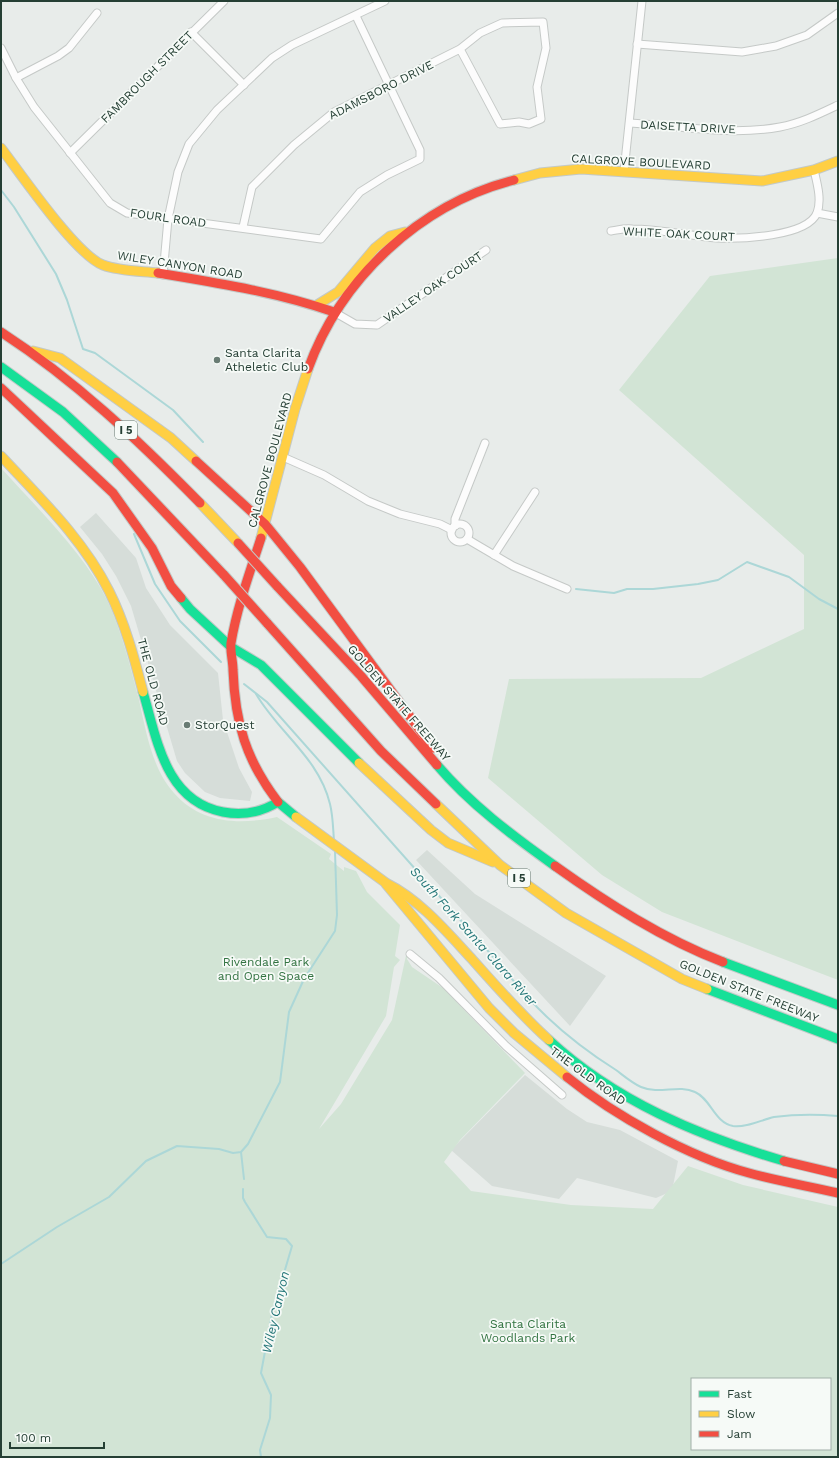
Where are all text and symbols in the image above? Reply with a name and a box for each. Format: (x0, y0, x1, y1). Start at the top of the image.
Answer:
street label: FAMBROUGH STREET (98, 28, 196, 126)
street label: ADAMSBORO DRIVE (326, 57, 436, 122)
street label: DAISETTA DRIVE (640, 118, 737, 137)
street label: CALGROVE BOULEVARD (571, 151, 711, 173)
street label: FOURL ROAD (129, 206, 207, 230)
street label: WHITE OAK COURT (623, 224, 735, 244)
street label: WILEY CANYON ROAD (116, 248, 244, 282)
street label: VALLEY OAK COURT (381, 249, 485, 325)
place label: Santa Clarita Atheletic Club (225, 346, 308, 374)
marker: Santa Clarita Atheletic Club (212, 355, 222, 365)
street label: CALGROVE BOULEVARD (245, 391, 295, 529)
road number: I 5 (115, 421, 137, 439)
street label: THE OLD ROAD (135, 637, 171, 727)
street label: GOLDEN STATE FREEWAY (345, 642, 453, 764)
place label: StorQuest (195, 718, 254, 732)
marker: StorQuest (182, 720, 192, 730)
water label: South Fork Santa Clara River (407, 864, 541, 1010)
road number: I 5 (508, 869, 530, 887)
park label: Rivendale Park and Open Space (218, 955, 314, 983)
street label: GOLDEN STATE FREEWAY (677, 957, 821, 1025)
street label: THE OLD ROAD (548, 1044, 628, 1108)
water label: Wiley Canyon (259, 1269, 292, 1355)
park label: Santa Clarita Woodlands Park (481, 1317, 576, 1345)
legend (691, 1378, 831, 1450)
text: Fast (727, 1387, 752, 1401)
text: Slow (727, 1407, 755, 1421)
scale bar (10, 1424, 104, 1450)
text: Jam (727, 1427, 752, 1441)
text: 100 m (16, 1431, 51, 1445)

